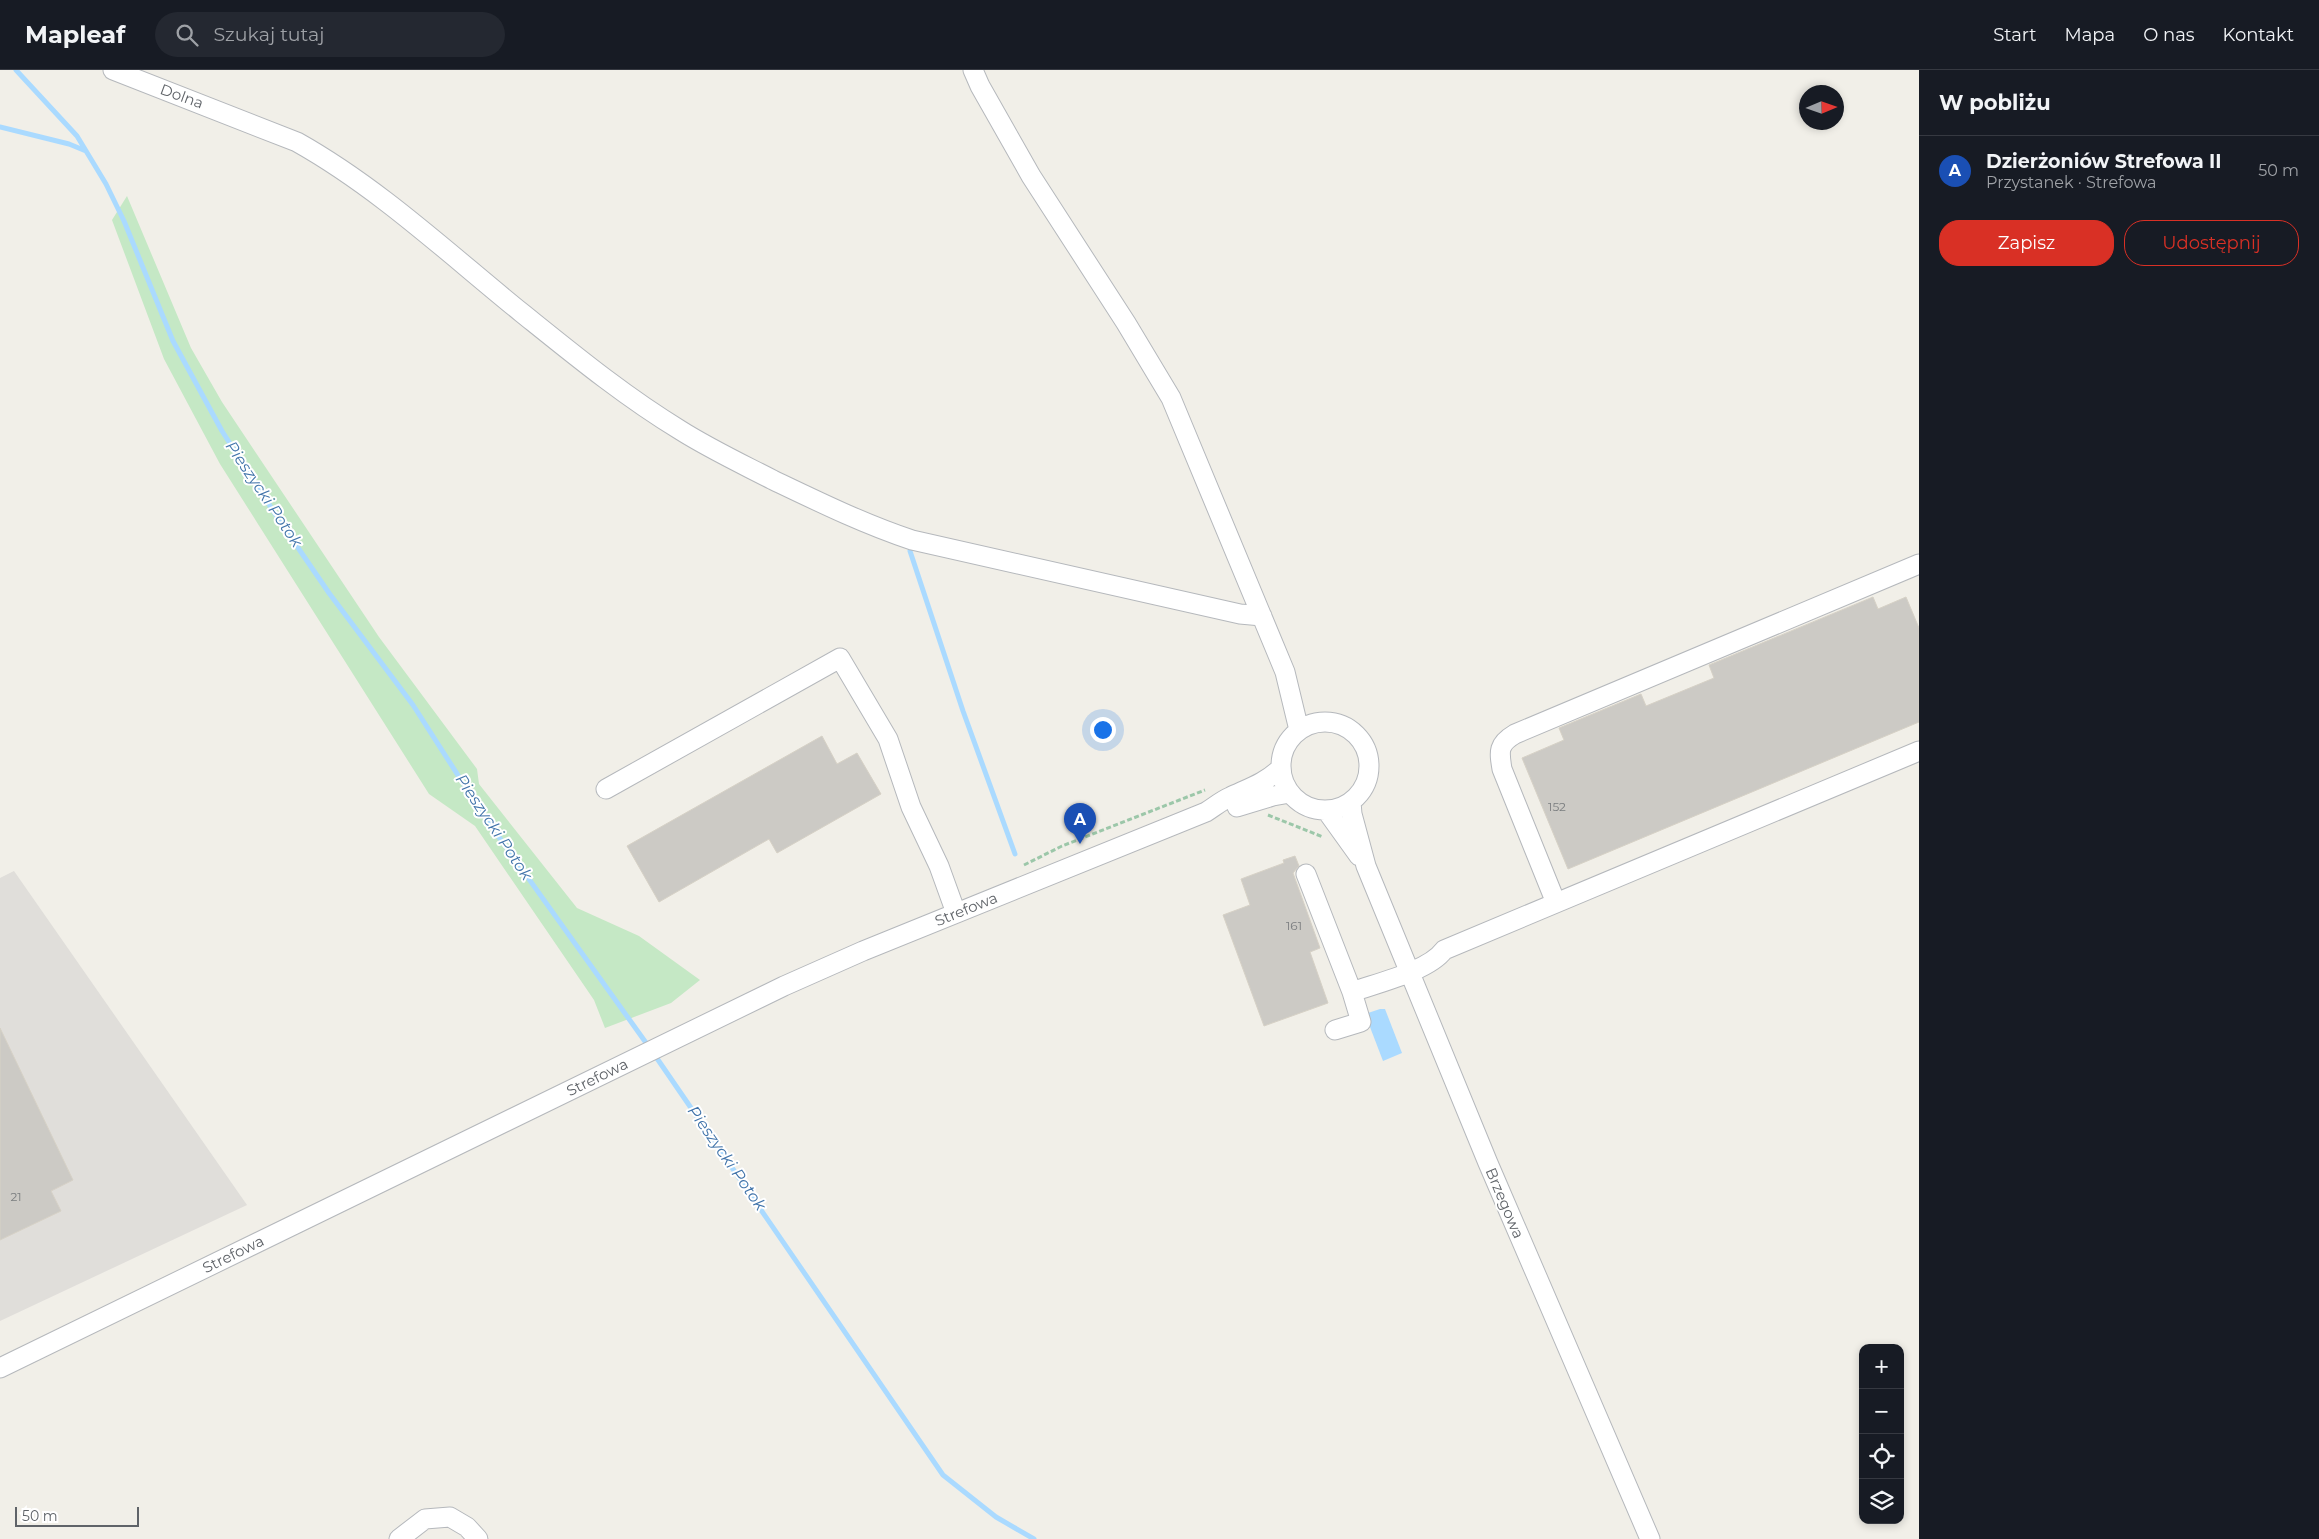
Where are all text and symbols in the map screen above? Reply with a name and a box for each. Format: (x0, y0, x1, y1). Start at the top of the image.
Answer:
search box (155, 12, 505, 57)
text: Mapleaf (25, 20, 125, 49)
icon: search (173, 21, 201, 49)
text: Szukaj tutaj (213, 23, 324, 46)
text: Start (1993, 24, 2037, 46)
text: Mapa (2065, 24, 2115, 46)
text: O nas (2143, 24, 2195, 46)
text: Kontakt (2223, 24, 2294, 46)
street label: Dolna (158, 79, 206, 113)
north arrow (1799, 85, 1844, 130)
text: W pobliżu (1939, 90, 2051, 115)
text: Dzierżoniów Strefowa II (1986, 150, 2221, 173)
text: A (1949, 161, 1961, 180)
text: 50 m (2258, 161, 2299, 180)
text: Przystanek · Strefowa (1986, 173, 2156, 192)
button: Zapisz (1939, 220, 2114, 266)
button: Udostępnij (2124, 220, 2299, 266)
water label: Pieszycki Potok (222, 437, 307, 552)
your location (1090, 717, 1116, 743)
water label: Pieszycki Potok (452, 770, 537, 885)
house number: 152 (1548, 799, 1566, 814)
pin: A (1064, 803, 1096, 844)
street label: Strefowa (932, 888, 1000, 930)
house number: 161 (1286, 918, 1302, 933)
street label: Strefowa (563, 1054, 631, 1100)
water label: Pieszycki Potok (684, 1102, 771, 1215)
street label: Brzegowa (1482, 1165, 1528, 1241)
house number: 21 (10, 1189, 22, 1204)
street label: Strefowa (199, 1231, 267, 1277)
map controls (1859, 1344, 1904, 1524)
button: + (1859, 1344, 1904, 1389)
button: − (1859, 1389, 1904, 1434)
button: locate (1859, 1434, 1904, 1479)
button: layers (1859, 1479, 1904, 1524)
scale bar (15, 1504, 139, 1527)
text: 50 m (22, 1507, 58, 1525)

